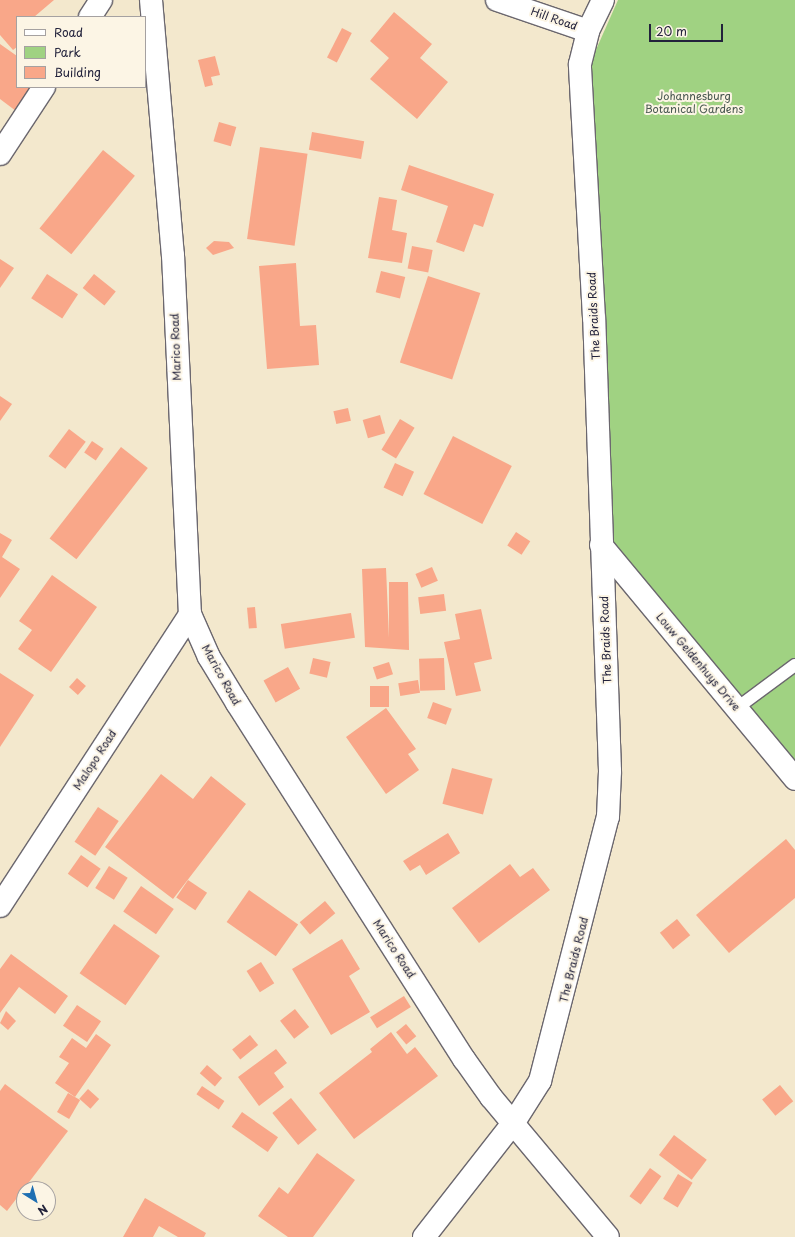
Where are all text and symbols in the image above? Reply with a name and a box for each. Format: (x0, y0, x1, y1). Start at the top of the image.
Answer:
street label: Hill Road (529, 5, 579, 33)
legend (16, 16, 146, 88)
scale bar (651, 16, 725, 42)
text: 20 m (656, 22, 687, 40)
text: Road (54, 23, 83, 41)
text: Park (54, 43, 81, 61)
text: Building (54, 63, 101, 81)
park label: Johannesburg Botanical Gardens (645, 90, 743, 116)
street label: The Braids Road (585, 272, 603, 360)
street label: Marico Road (168, 313, 184, 381)
street label: The Braids Road (598, 596, 614, 684)
street label: Louw Geldenhuys Drive (653, 610, 743, 714)
street label: Marico Road (199, 642, 243, 708)
street label: Malopo Road (71, 727, 119, 793)
street label: The Braids Road (557, 916, 591, 1004)
street label: Marico Road (370, 917, 418, 981)
north arrow (16, 1181, 56, 1221)
text: N (34, 1201, 52, 1220)

